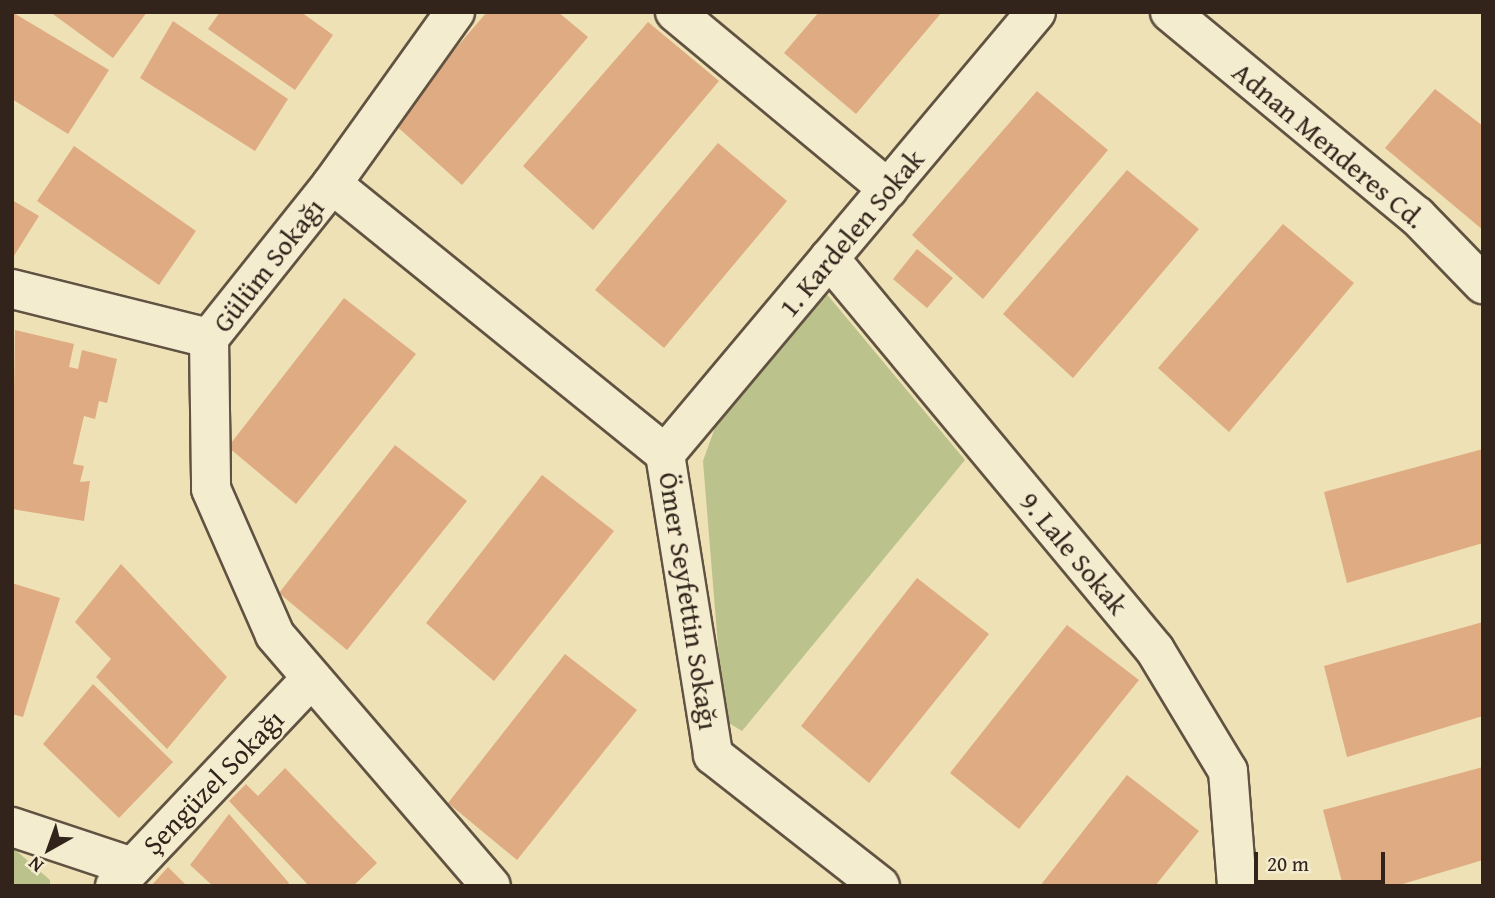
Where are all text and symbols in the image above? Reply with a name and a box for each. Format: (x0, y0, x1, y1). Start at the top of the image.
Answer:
street label: Adnan Menderes Cd. (1226, 55, 1432, 235)
street label: 1. Kardelen Sokak (771, 142, 931, 324)
street label: Gülüm Sokağı (205, 191, 331, 339)
street label: Ömer Seyfettin Sokağı (652, 470, 726, 732)
street label: 9. Lale Sokak (1013, 485, 1135, 621)
street label: Şengüzel Sokağı (136, 703, 290, 861)
north arrow (14, 814, 84, 884)
scale bar (1257, 838, 1388, 882)
text: 20 m (1267, 848, 1309, 879)
text: N (22, 850, 49, 880)

